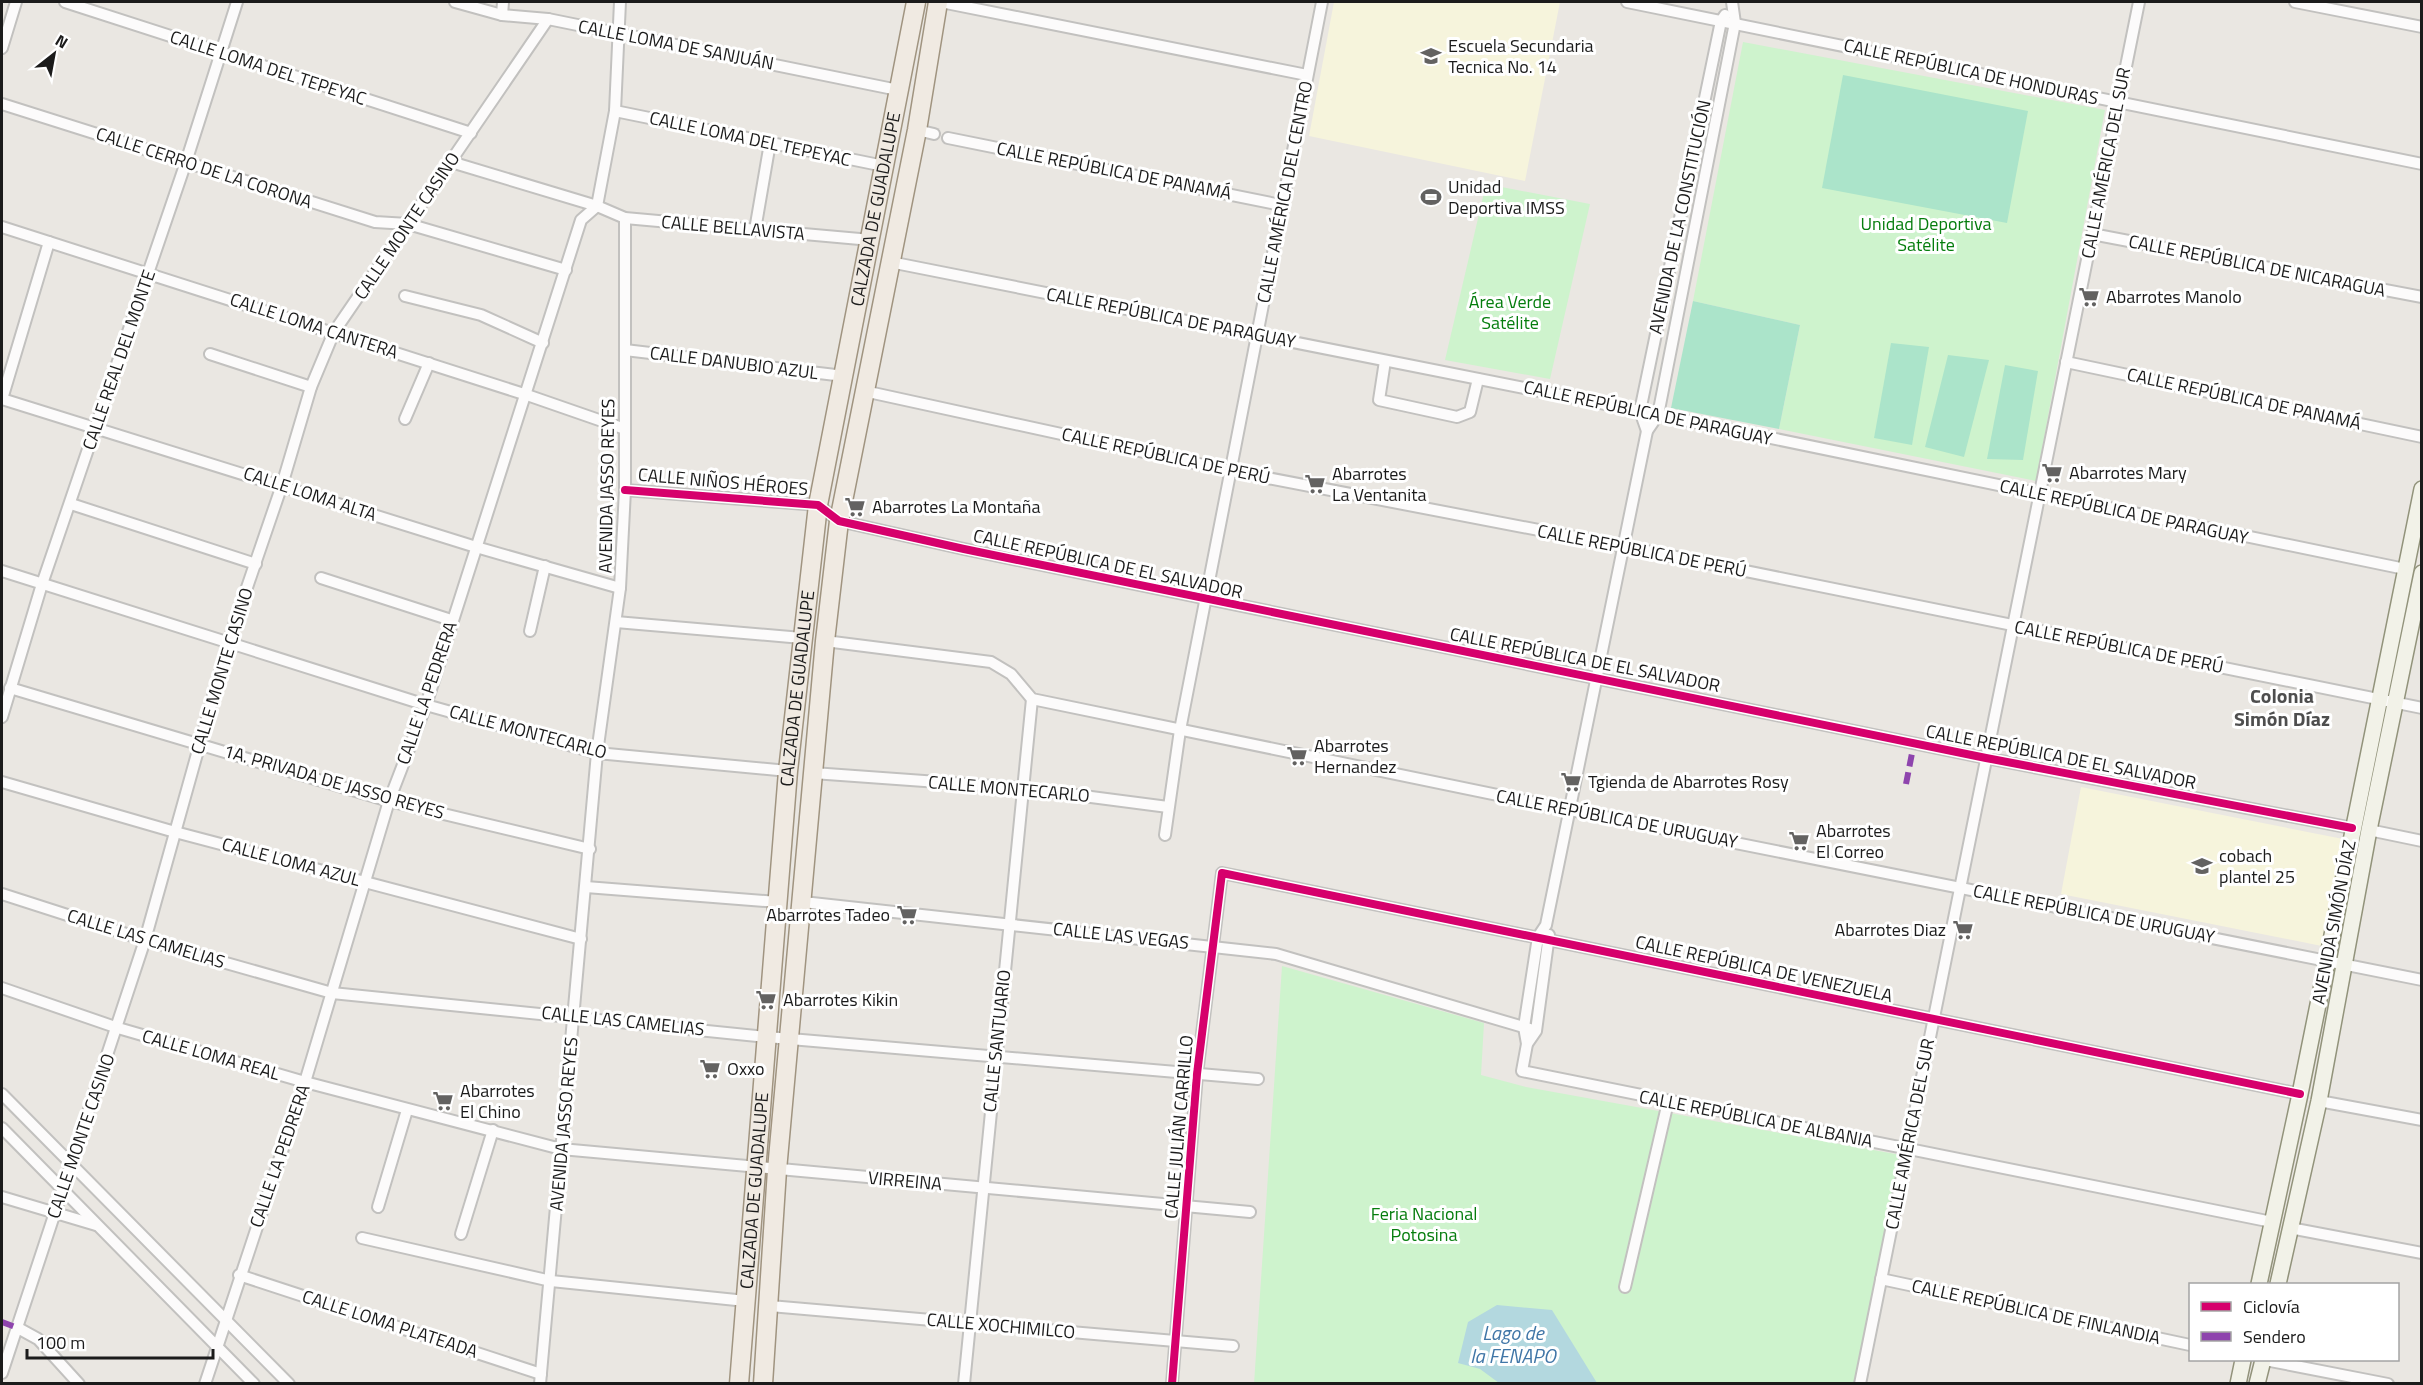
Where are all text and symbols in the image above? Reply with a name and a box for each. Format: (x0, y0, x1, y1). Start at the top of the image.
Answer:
street label: CALLE LOMA DE SANJUÁN (576, 12, 776, 77)
street label: CALLE LOMA DEL TEPEYAC (167, 23, 370, 112)
north arrow (24, 24, 84, 84)
text: N (51, 28, 73, 54)
street label: CALLE REPÚBLICA DE HONDURAS (1841, 31, 2101, 112)
place label: Escuela Secundaria Tecnica No. 14 (1448, 32, 1594, 80)
school or university icon: Escuela Secundaria Tecnica No. 14 (1419, 44, 1443, 68)
street label: CALLE AMÉRICA DEL SUR (2074, 65, 2137, 261)
street label: CALLE AMÉRICA DEL CENTRO (1250, 78, 1319, 305)
street label: AVENIDA DE LA CONSTITUCIÓN (1641, 97, 1718, 336)
street label: CALLE LOMA DEL TEPEYAC (647, 104, 853, 173)
street label: CALZADA DE GUADALUPE (843, 110, 907, 308)
street label: CALLE CERRO DE LA CORONA (93, 120, 316, 215)
street label: CALLE REPÚBLICA DE PANAMÁ (994, 134, 1234, 207)
street label: CALLE MONTE CASINO (347, 147, 466, 305)
place label: Unidad Deportiva IMSS (1448, 173, 1565, 221)
sports icon: Unidad Deportiva IMSS (1419, 185, 1443, 209)
street label: CALLE BELLAVISTA (660, 208, 806, 247)
park label: Unidad Deportiva Satélite (1861, 210, 1991, 258)
street label: CALLE REPÚBLICA DE NICARAGUA (2126, 227, 2388, 304)
street label: CALLE REAL DEL MONTE (75, 266, 162, 453)
street label: CALLE REPÚBLICA DE PARAGUAY (1044, 280, 1298, 355)
place label: Abarrotes Manolo (2106, 283, 2242, 310)
supermarket icon: Abarrotes Manolo (2077, 285, 2101, 309)
street label: CALLE LOMA CANTERA (227, 286, 402, 366)
park label: Área Verde Satélite (1469, 288, 1551, 336)
street label: CALLE DANUBIO AZUL (648, 339, 820, 386)
street label: CALLE REPÚBLICA DE PANAMÁ (2125, 360, 2364, 437)
street label: CALLE REPÚBLICA DE PARAGUAY (1521, 373, 1775, 452)
street label: AVENIDA JASSO REYES (591, 398, 622, 574)
street label: CALLE REPÚBLICA DE PERÚ (1059, 420, 1273, 491)
street label: CALLE LOMA ALTA (240, 459, 380, 528)
place label: Abarrotes Mary (2069, 459, 2187, 486)
place label: Abarrotes La Ventanita (1332, 460, 1426, 508)
street label: CALLE NIÑOS HÉROES (637, 461, 809, 502)
supermarket icon: Abarrotes Mary (2040, 461, 2064, 485)
supermarket icon: Abarrotes La Ventanita (1303, 472, 1327, 496)
street label: CALLE REPÚBLICA DE PARAGUAY (1997, 472, 2251, 551)
place label: Abarrotes La Montaña (872, 493, 1040, 520)
supermarket icon: Abarrotes La Montaña (843, 495, 867, 519)
street label: CALLE REPÚBLICA DE PERÚ (1535, 517, 1749, 584)
street label: CALLE REPÚBLICA DE EL SALVADOR (971, 522, 1245, 605)
street label: CALLE MONTE CASINO (183, 584, 260, 757)
street label: CALZADA DE GUADALUPE (773, 589, 821, 788)
street label: CALLE REPÚBLICA DE PERÚ (2012, 613, 2226, 680)
street label: CALLE LA PEDRERA (389, 617, 464, 768)
street label: CALLE REPÚBLICA DE EL SALVADOR (1448, 620, 1723, 699)
district label: Colonia Simón Díaz (2234, 680, 2330, 734)
street label: CALLE MONTECARLO (446, 698, 610, 766)
street label: CALLE REPÚBLICA DE EL SALVADOR (1924, 717, 2199, 796)
place label: Abarrotes Hernandez (1314, 732, 1397, 780)
street label: 1A. PRIVADA DE JASSO REYES (221, 737, 448, 826)
supermarket icon: Abarrotes Hernandez (1285, 744, 1309, 768)
street label: CALLE MONTECARLO (927, 768, 1091, 809)
place label: Tgienda de Abarrotes Rosy (1588, 768, 1789, 795)
supermarket icon: Tgienda de Abarrotes Rosy (1559, 770, 1583, 794)
street label: CALLE REPÚBLICA DE URUGUAY (1494, 782, 1740, 855)
place label: Abarrotes El Correo (1816, 817, 1891, 865)
supermarket icon: Abarrotes El Correo (1787, 829, 1811, 853)
street label: CALLE LOMA AZUL (219, 830, 364, 893)
street label: AVENIDA SIMÓN DÍAZ (2304, 837, 2363, 1006)
place label: cobach plantel 25 (2219, 842, 2295, 890)
school or university icon: cobach plantel 25 (2190, 854, 2214, 878)
street label: CALLE REPÚBLICA DE URUGUAY (1971, 877, 2217, 950)
place label: Abarrotes Tadeo (766, 901, 890, 928)
street label: CALLE LAS CAMELIAS (64, 902, 228, 975)
supermarket icon: Abarrotes Tadeo (895, 903, 919, 927)
street label: CALLE LAS VEGAS (1052, 915, 1190, 956)
place label: Abarrotes Diaz (1835, 916, 1946, 943)
supermarket icon: Abarrotes Diaz (1951, 918, 1975, 942)
street label: CALLE REPÚBLICA DE VENEZUELA (1633, 928, 1895, 1009)
street label: CALLE SANTUARIO (976, 968, 1017, 1114)
place label: Abarrotes Kikin (783, 986, 898, 1013)
supermarket icon: Abarrotes Kikin (754, 988, 778, 1012)
street label: CALLE LAS CAMELIAS (540, 999, 706, 1042)
street label: CALLE LOMA REAL (139, 1022, 283, 1087)
street label: CALLE JULIÁN CARRILLO (1157, 1034, 1200, 1220)
street label: AVENIDA JASSO REYES (542, 1036, 585, 1212)
street label: CALLE AMÉRICA DEL SUR (1878, 1036, 1941, 1232)
street label: CALLE MONTE CASINO (40, 1050, 121, 1222)
place label: Oxxo (727, 1055, 764, 1082)
supermarket icon: Oxxo (698, 1057, 722, 1081)
place label: Abarrotes El Chino (460, 1077, 535, 1125)
street label: CALLE LA PEDRERA (242, 1080, 317, 1231)
street label: CALLE REPÚBLICA DE ALBANIA (1637, 1083, 1875, 1154)
supermarket icon: Abarrotes El Chino (431, 1089, 455, 1113)
street label: CALZADA DE GUADALUPE (733, 1091, 775, 1290)
street label: VIRREINA (867, 1164, 944, 1197)
park label: Feria Nacional Potosina (1371, 1200, 1477, 1248)
street label: CALLE REPÚBLICA DE FINLANDIA (1909, 1272, 2163, 1351)
street label: CALLE LOMA PLATEADA (299, 1282, 482, 1365)
legend (2189, 1283, 2399, 1361)
text: Ciclovía (2243, 1293, 2300, 1320)
street label: CALLE XOCHIMILCO (926, 1306, 1076, 1345)
water label: Lago de la FENAPO (1470, 1317, 1557, 1371)
scale bar (27, 1322, 213, 1360)
text: Sendero (2243, 1323, 2306, 1350)
text: 100 m (36, 1329, 85, 1356)

